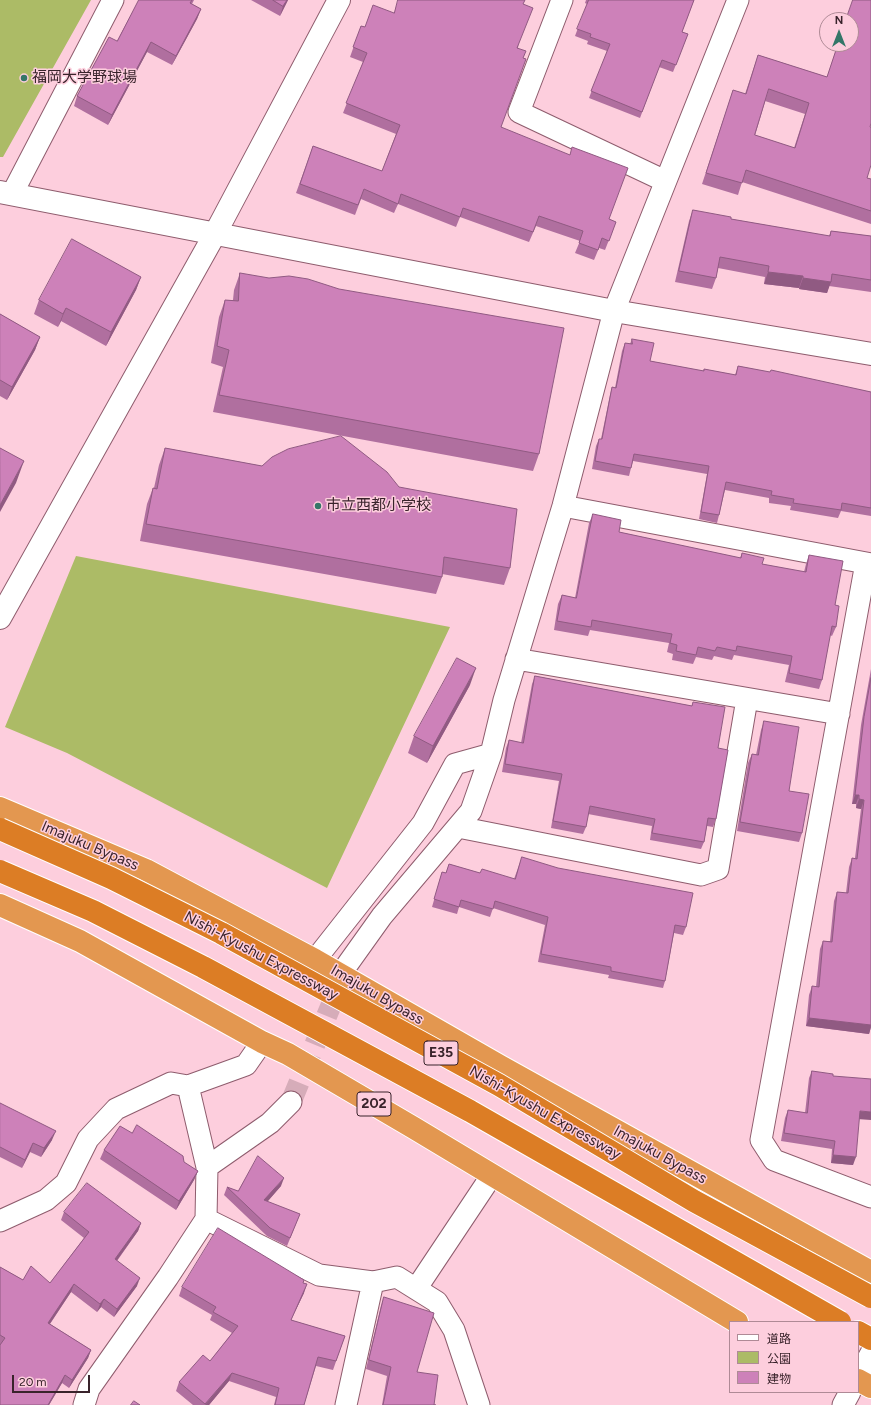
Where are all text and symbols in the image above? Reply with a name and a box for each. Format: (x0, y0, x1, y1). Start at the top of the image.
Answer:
north arrow (819, 12, 859, 52)
text: N (835, 14, 843, 27)
place label: 福岡大学野球場 (32, 69, 137, 87)
marker: 福岡大学野球場 (19, 73, 29, 83)
place label: 市立西都小学校 (326, 497, 431, 515)
marker: 市立西都小学校 (313, 501, 323, 511)
street label: Imajuku Bypass (39, 817, 141, 875)
street label: Nishi-Kyushu Expressway (181, 908, 341, 1004)
street label: Imajuku Bypass (328, 961, 426, 1029)
road number: E35 (424, 1041, 458, 1065)
street label: Nishi-Kyushu Expressway (466, 1062, 624, 1164)
road number: 202 (357, 1092, 391, 1116)
street label: Imajuku Bypass (610, 1122, 710, 1188)
legend (729, 1321, 859, 1393)
text: 道路 (767, 1332, 791, 1346)
text: 公園 (767, 1352, 791, 1366)
scale bar (14, 1367, 92, 1393)
text: 建物 (767, 1372, 791, 1386)
text: 20 m (19, 1375, 47, 1389)

